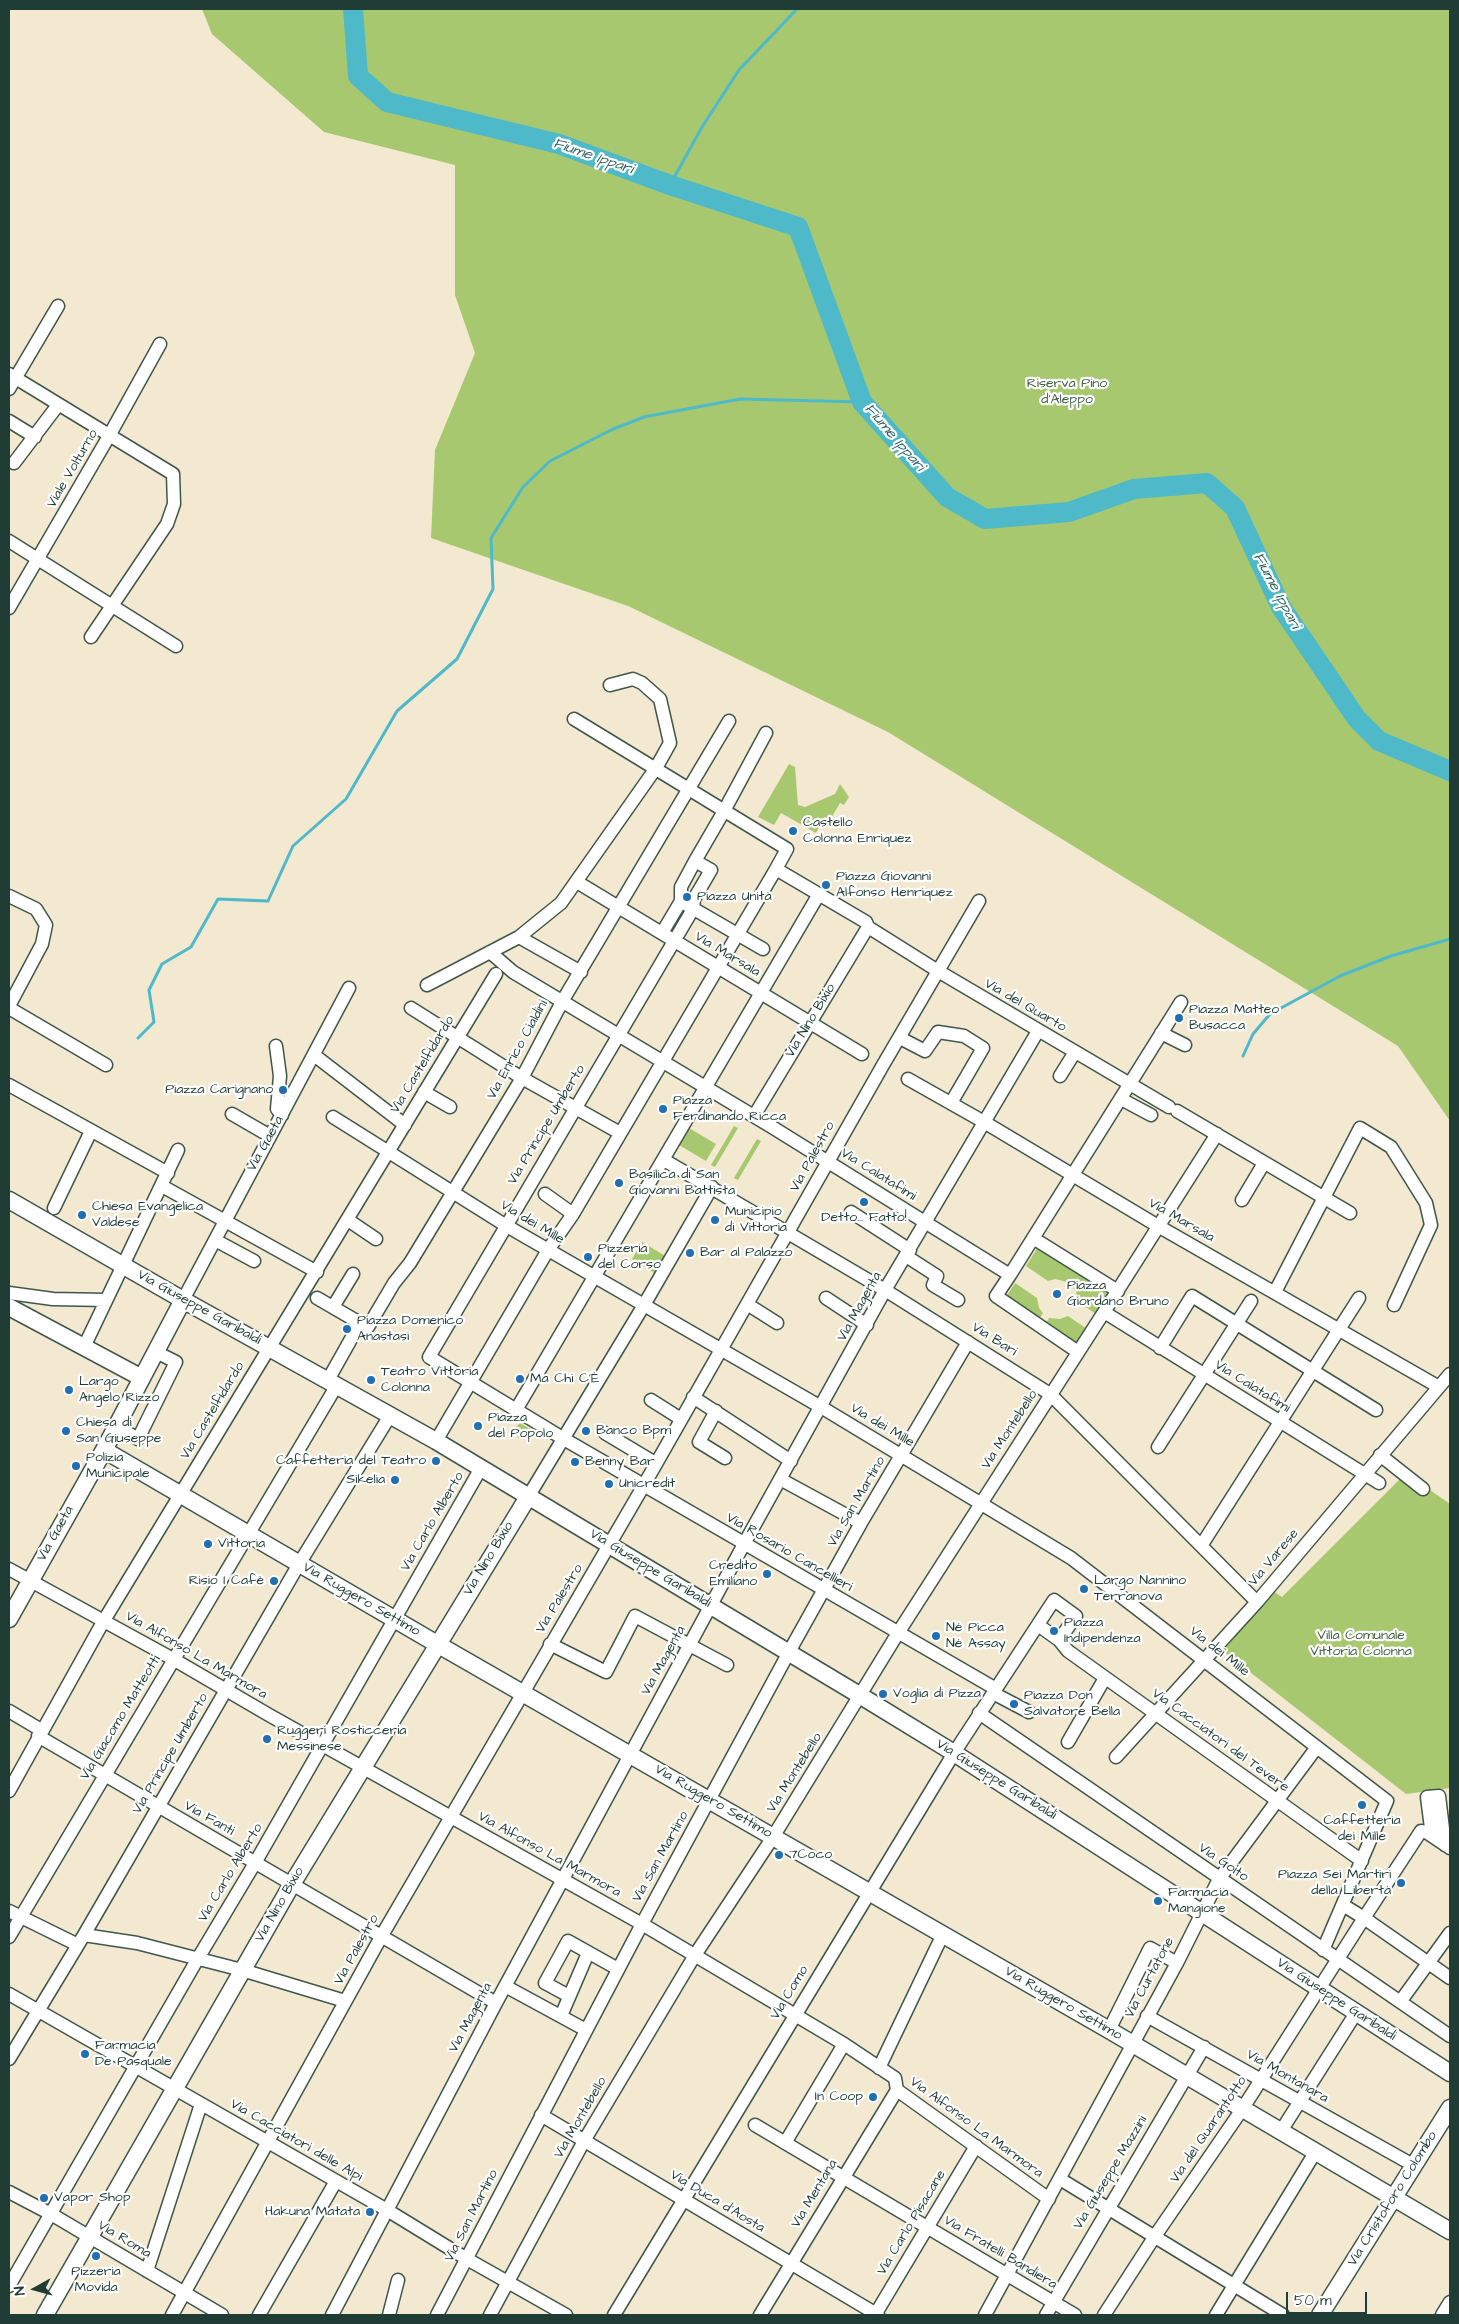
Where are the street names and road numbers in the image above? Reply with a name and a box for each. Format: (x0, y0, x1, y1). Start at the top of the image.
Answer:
street label: Viale Volturno (44, 427, 102, 511)
street label: Via Marsala (691, 929, 763, 981)
street label: Via del Quarto (981, 976, 1069, 1036)
street label: Via Nino Bixio (782, 981, 840, 1061)
street label: Via Enrico Cialdini (484, 997, 552, 1103)
street label: Via Castelfidardo (387, 1013, 459, 1117)
street label: Via Principe Umberto (505, 1062, 589, 1188)
street label: Via Gaeta (244, 1113, 288, 1175)
street label: Via Palestro (787, 1119, 839, 1195)
street label: Via Calatafimi (837, 1145, 919, 1205)
street label: Via Marsala (1145, 1195, 1217, 1247)
street label: Via dei Mille (497, 1197, 567, 1249)
street label: Via Giuseppe Garibaldi (134, 1267, 264, 1349)
street label: Via Magenta (834, 1269, 886, 1345)
street label: Via Bari (968, 1319, 1020, 1361)
street label: Via Calatafimi (1211, 1357, 1293, 1417)
street label: Via Castelfidardo (177, 1359, 249, 1463)
street label: Via Montebello (978, 1387, 1042, 1473)
street label: Via dei Mille (847, 1400, 917, 1452)
street label: Via San Martino (824, 1454, 890, 1550)
street label: Via Carlo Alberto (398, 1469, 468, 1575)
street label: Via Gaeta (34, 1503, 78, 1565)
street label: Via Rosario Cancellieri (723, 1510, 855, 1596)
street label: Via Nino Bixio (460, 1519, 518, 1599)
street label: Via Giuseppe Garibaldi (586, 1526, 714, 1612)
street label: Via Varese (1245, 1526, 1303, 1590)
street label: Via Ruggero Settimo (299, 1560, 423, 1640)
street label: Via Palestro (533, 1561, 587, 1637)
street label: Via Alfonso La Marmora (122, 1608, 270, 1704)
street label: Via Magenta (638, 1623, 690, 1699)
street label: Via dei Mille (1186, 1623, 1252, 1681)
street label: Via Giacomo Matteotti (77, 1653, 165, 1783)
street label: Via Cacciatori del Tevere (1148, 1686, 1292, 1796)
street label: Via Principe Umberto (130, 1691, 212, 1817)
street label: Via Montebello (764, 1730, 826, 1816)
street label: Via Giuseppe Garibaldi (933, 1736, 1059, 1824)
street label: Via Ruggero Settimo (651, 1762, 775, 1842)
street label: Via Fanti (181, 1798, 237, 1840)
street label: Via Alfonso La Marmora (475, 1809, 623, 1901)
street label: Via San Martino (629, 1809, 693, 1905)
street label: Via Carlo Alberto (195, 1821, 267, 1925)
street label: Via Goito (1195, 1840, 1251, 1886)
street label: Via Nino Bixio (252, 1865, 308, 1945)
street label: Via Palestro (331, 1912, 383, 1988)
street label: Via Curtatone (1122, 1935, 1178, 2021)
street label: Via Giuseppe Garibaldi (1273, 1955, 1399, 2045)
street label: Via Como (767, 1963, 813, 2023)
street label: Via Ruggero Settimo (1001, 1964, 1125, 2044)
street label: Via Magenta (446, 1980, 496, 2056)
street label: Via Montanara (1243, 2047, 1331, 2107)
street label: Via del Quarantotto (1167, 2073, 1251, 2187)
street label: Via Montebello (551, 2074, 611, 2162)
street label: Via Alfonso La Marmora (906, 2074, 1046, 2182)
street label: Via Cacciatori delle Alpi (227, 2096, 365, 2186)
street label: Via Giuseppe Mazzini (1070, 2113, 1152, 2233)
street label: Via Cristoforo Colombo (1345, 2128, 1441, 2270)
street label: Via Mentana (788, 2157, 842, 2231)
street label: Via San Martino (441, 2167, 503, 2265)
street label: Via Duca d'Aosta (667, 2167, 767, 2237)
street label: Via Carlo Pisacane (874, 2167, 950, 2279)
street label: Via Fratelli Bandiera (940, 2212, 1060, 2294)
street label: Via Roma (94, 2217, 154, 2263)

